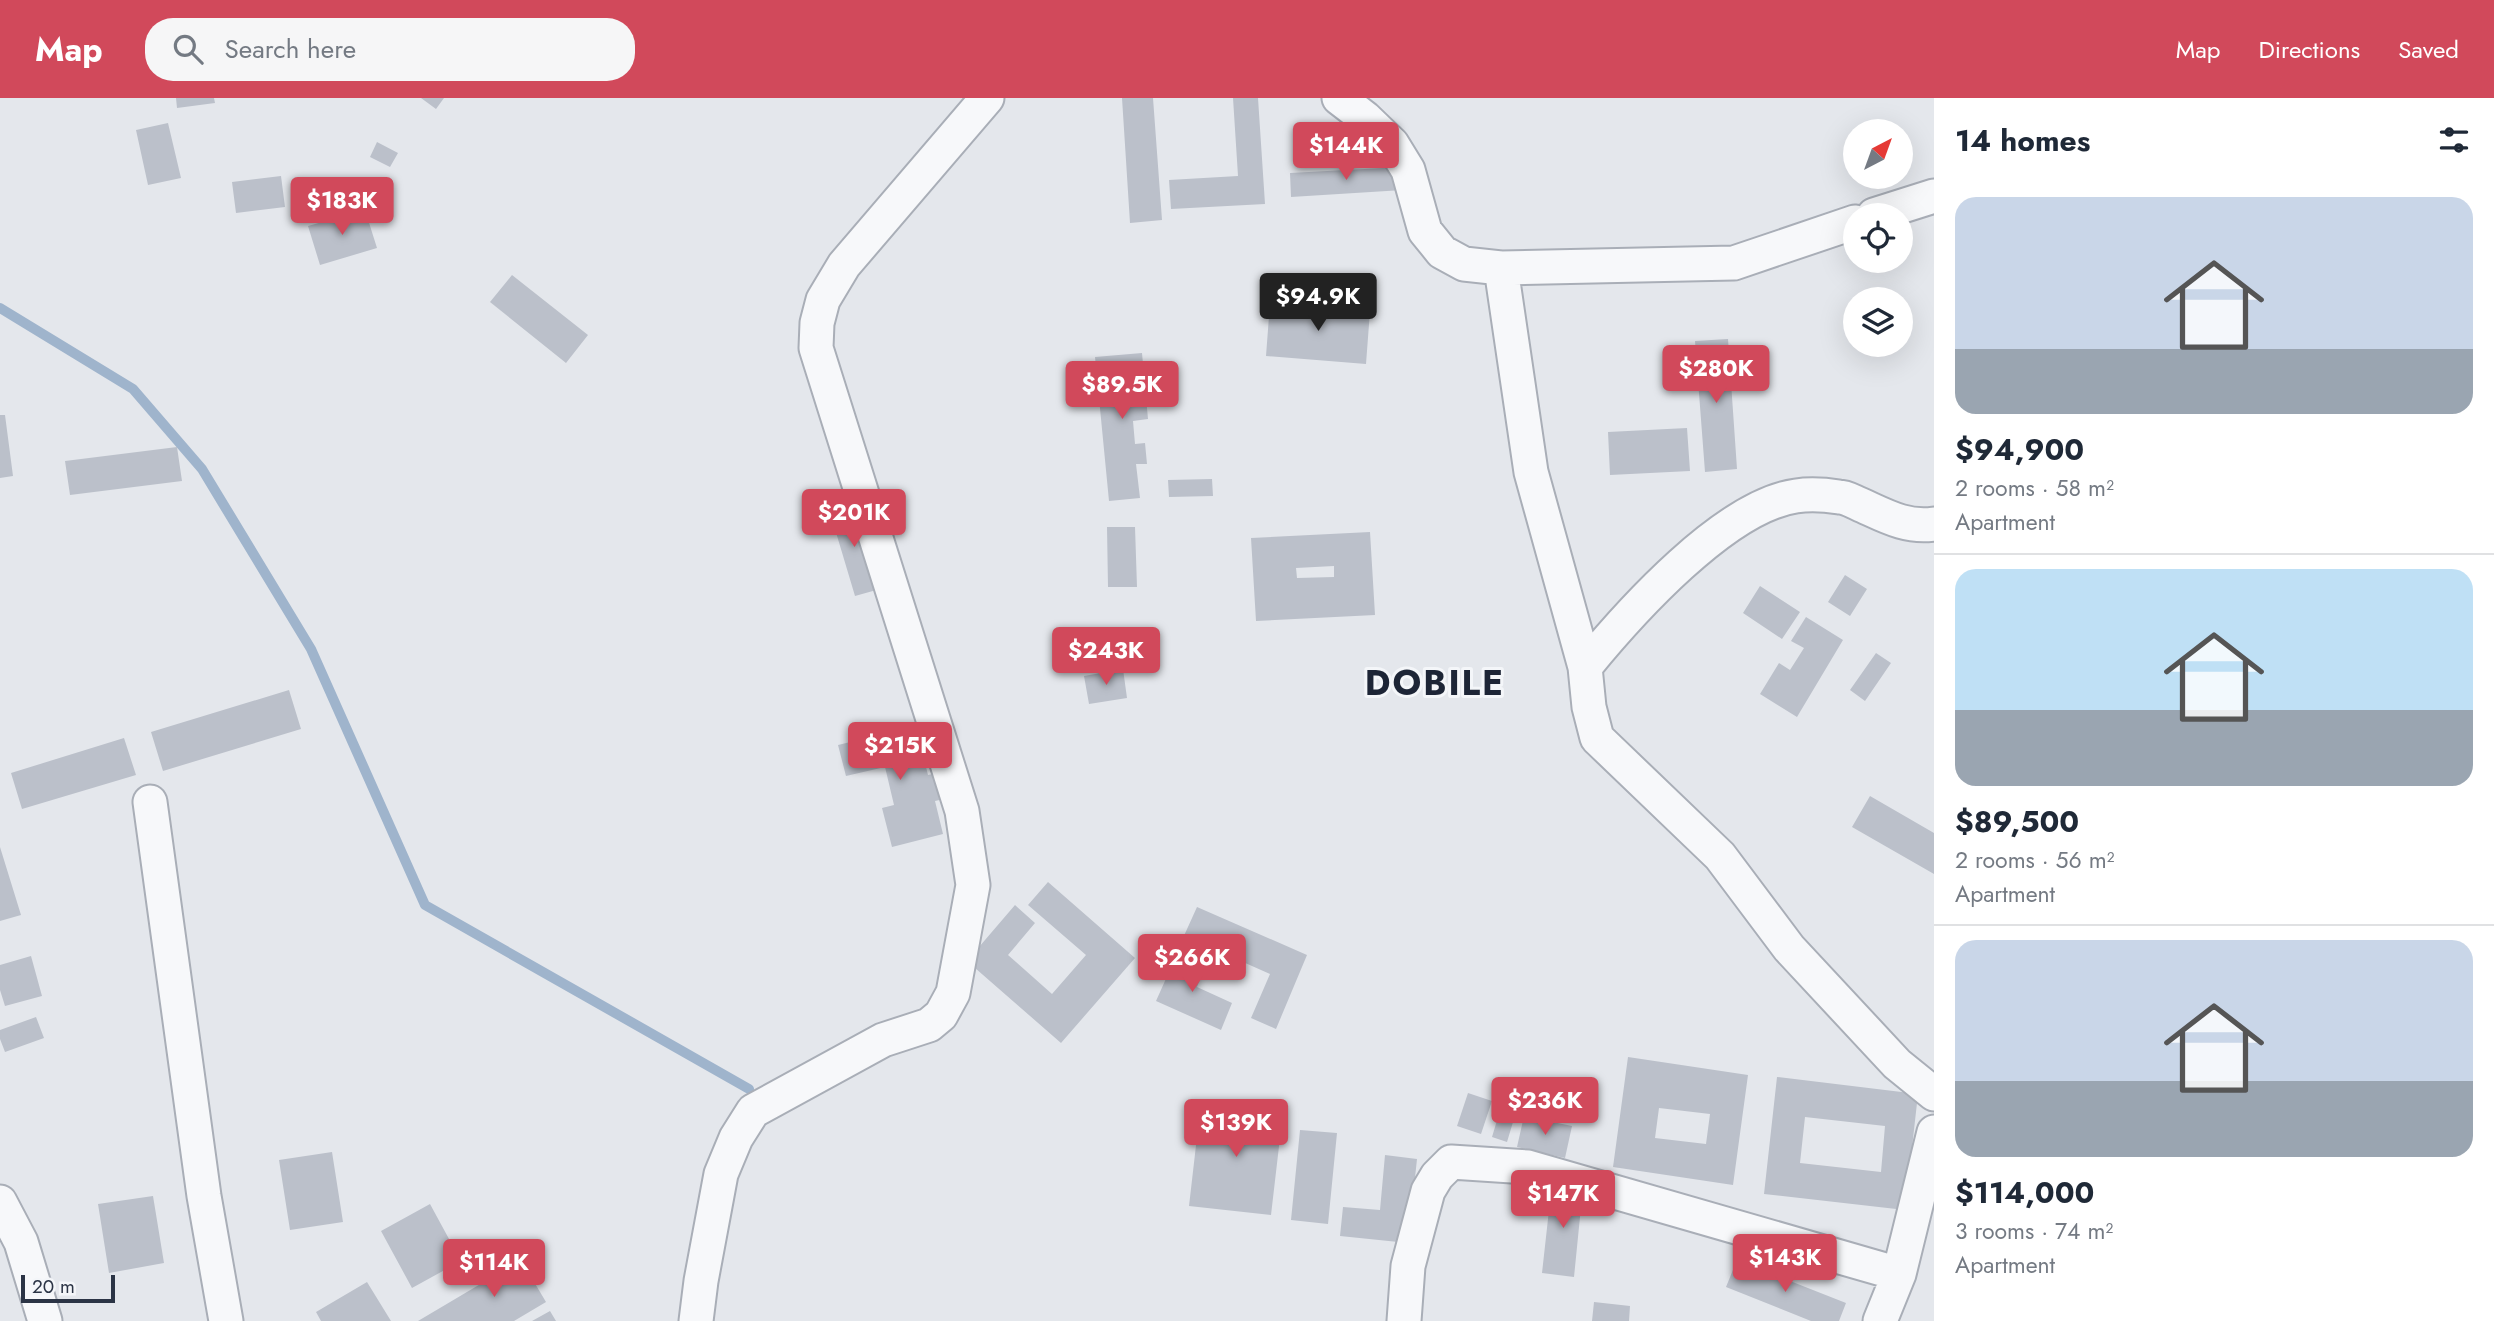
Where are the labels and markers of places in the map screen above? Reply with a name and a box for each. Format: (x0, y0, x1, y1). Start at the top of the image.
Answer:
pin: $144K (1297, 122, 1395, 182)
pin: $183K (293, 178, 391, 237)
pin: $94.9K (1261, 274, 1375, 333)
pin: $280K (1667, 345, 1765, 405)
pin: $89.5K (1065, 362, 1179, 421)
pin: $201K (805, 490, 903, 549)
pin: $243K (1057, 628, 1155, 687)
pin: $215K (851, 722, 949, 782)
pin: $266K (1143, 934, 1241, 994)
pin: $236K (1496, 1077, 1594, 1137)
pin: $139K (1187, 1100, 1285, 1159)
pin: $147K (1514, 1170, 1612, 1230)
pin: $143K (1736, 1234, 1834, 1294)
pin: $114K (445, 1240, 543, 1299)

